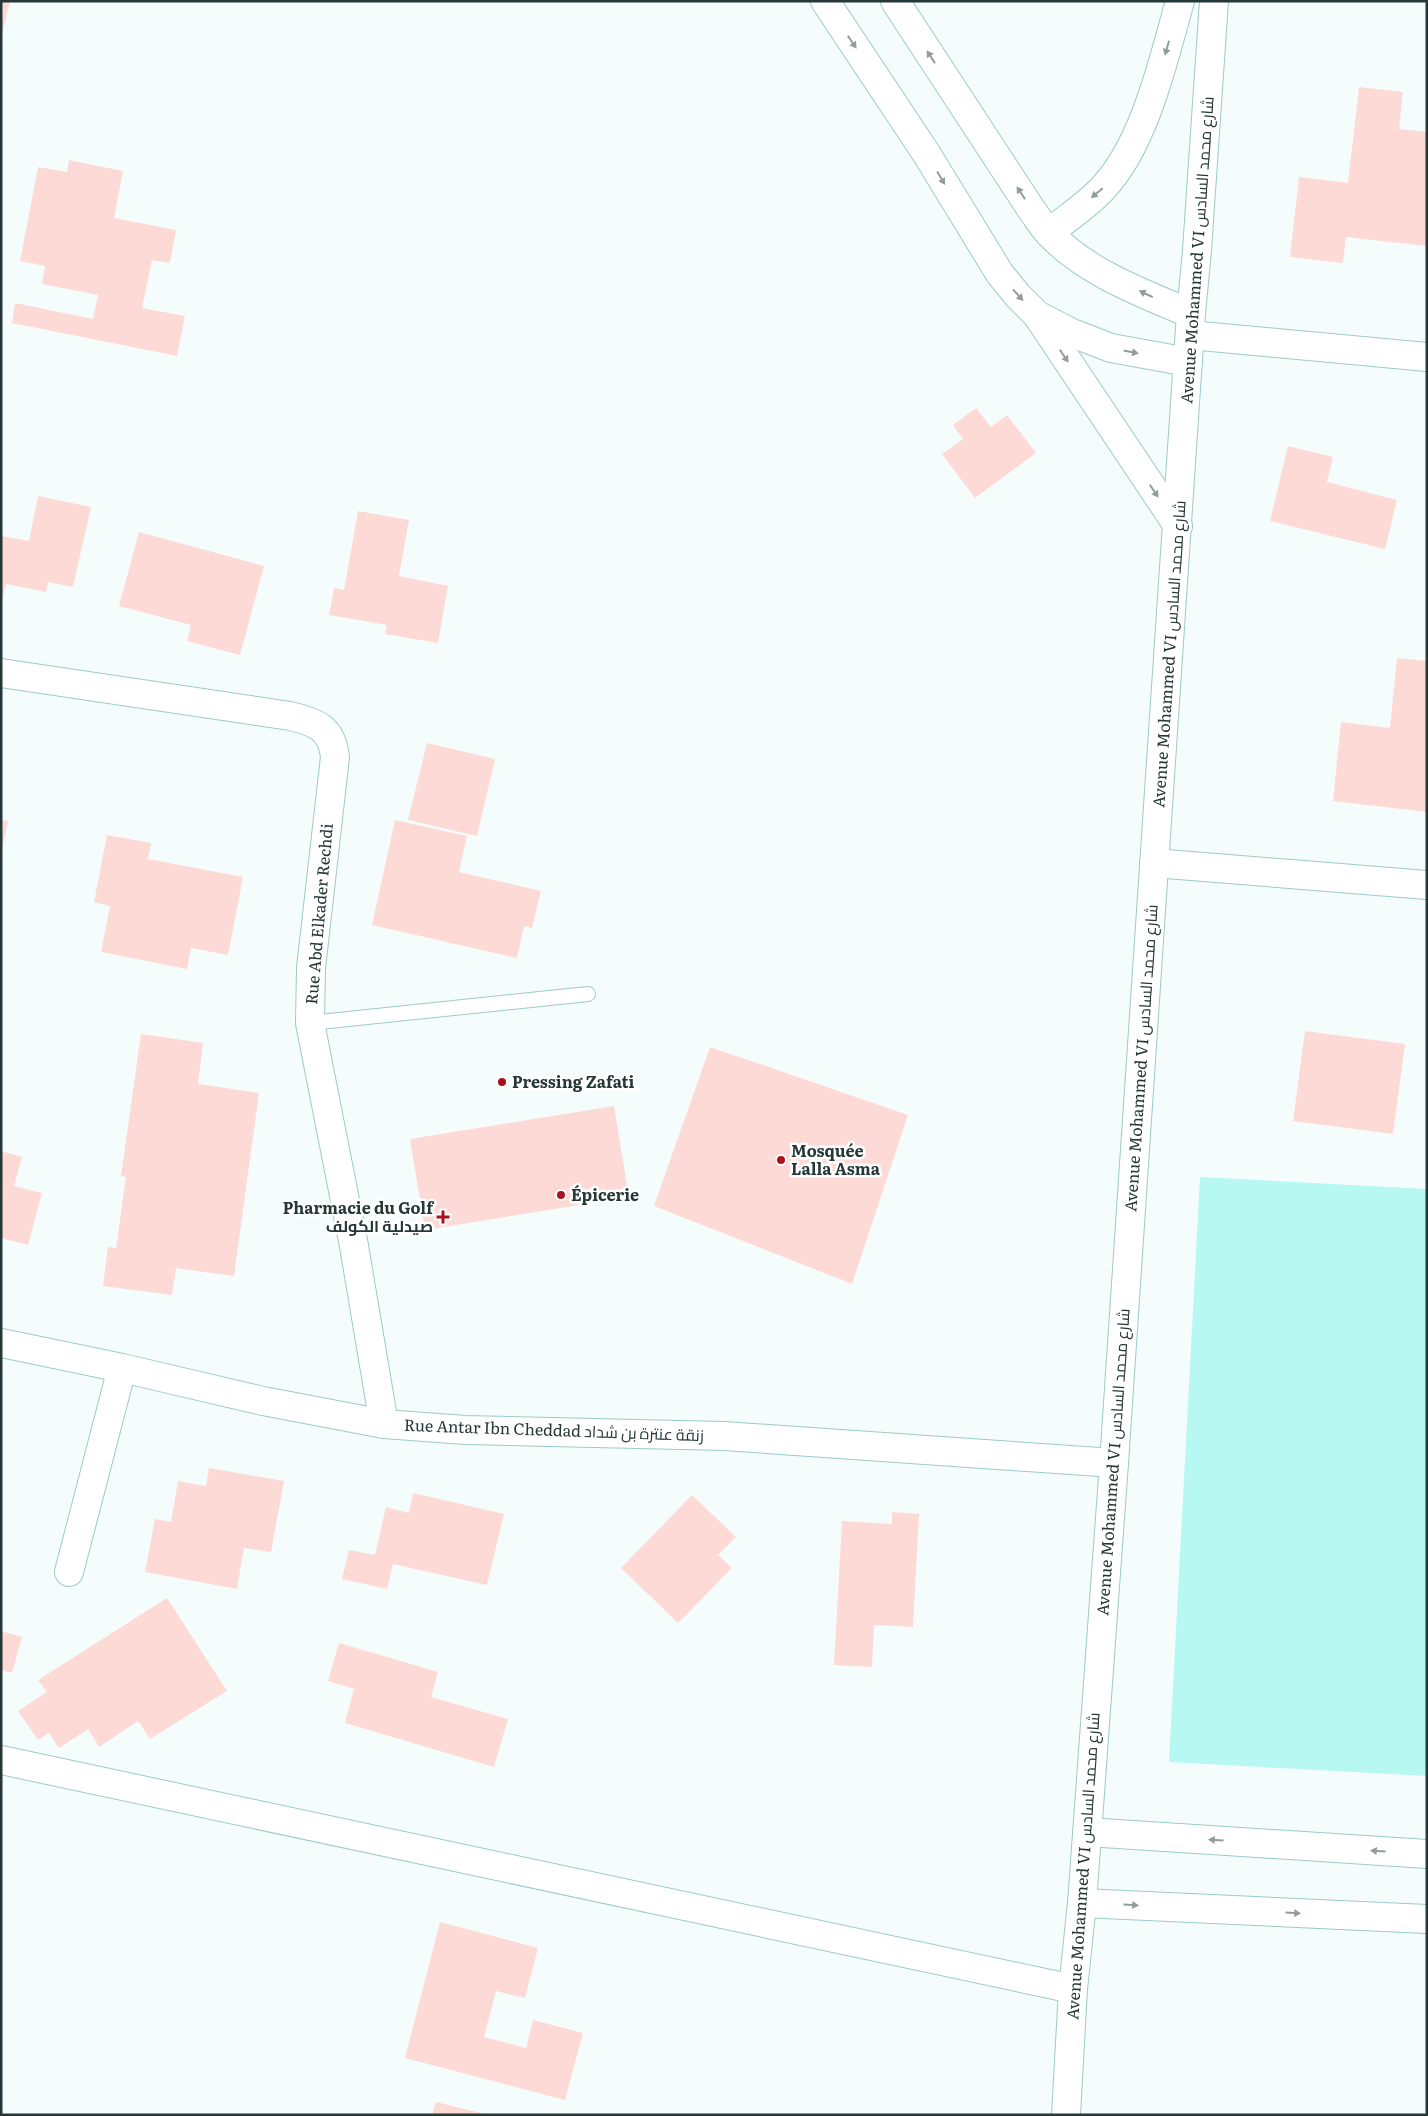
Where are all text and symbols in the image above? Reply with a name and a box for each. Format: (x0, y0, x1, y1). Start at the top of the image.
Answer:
one-way arrow (847, 35, 857, 49)
one-way arrow (1162, 41, 1170, 56)
one-way arrow (926, 51, 936, 64)
street label: Avenue Mohammed VI شارع محمد السادس (1173, 96, 1220, 404)
one-way arrow (937, 171, 946, 184)
one-way arrow (1016, 186, 1025, 200)
one-way arrow (1091, 187, 1104, 198)
one-way arrow (1012, 289, 1024, 301)
one-way arrow (1139, 290, 1153, 298)
one-way arrow (1060, 349, 1069, 363)
one-way arrow (1124, 349, 1140, 357)
one-way arrow (1150, 484, 1159, 498)
street label: Avenue Mohammed VI شارع محمد السادس (1145, 500, 1192, 808)
street label: Rue Abd Elkader Rechdi (298, 822, 338, 1006)
street label: Avenue Mohammed VI شارع محمد السادس (1117, 904, 1164, 1212)
place label: Pressing Zafati (512, 1069, 634, 1093)
marker: Pressing Zafati (496, 1076, 508, 1088)
place label: Mosquée Lalla Asma (791, 1138, 881, 1180)
marker: Mosquée Lalla Asma (775, 1154, 787, 1166)
place label: Épicerie (571, 1182, 639, 1206)
marker: Épicerie (555, 1189, 567, 1201)
place label: Pharmacie du Golf صيدلية الكولف (283, 1195, 435, 1237)
marker: Pharmacie du Golf صيدلية الكولف (437, 1211, 449, 1223)
street label: Avenue Mohammed VI شارع محمد السادس (1089, 1308, 1136, 1616)
street label: Rue Antar Ibn Cheddad زنقة عنترة بن شداد (404, 1412, 704, 1446)
street label: Avenue Mohammed VI شارع محمد السادس (1059, 1712, 1106, 2020)
one-way arrow (1208, 1836, 1224, 1844)
one-way arrow (1370, 1846, 1386, 1854)
one-way arrow (1123, 1902, 1139, 1910)
one-way arrow (1285, 1909, 1301, 1917)

